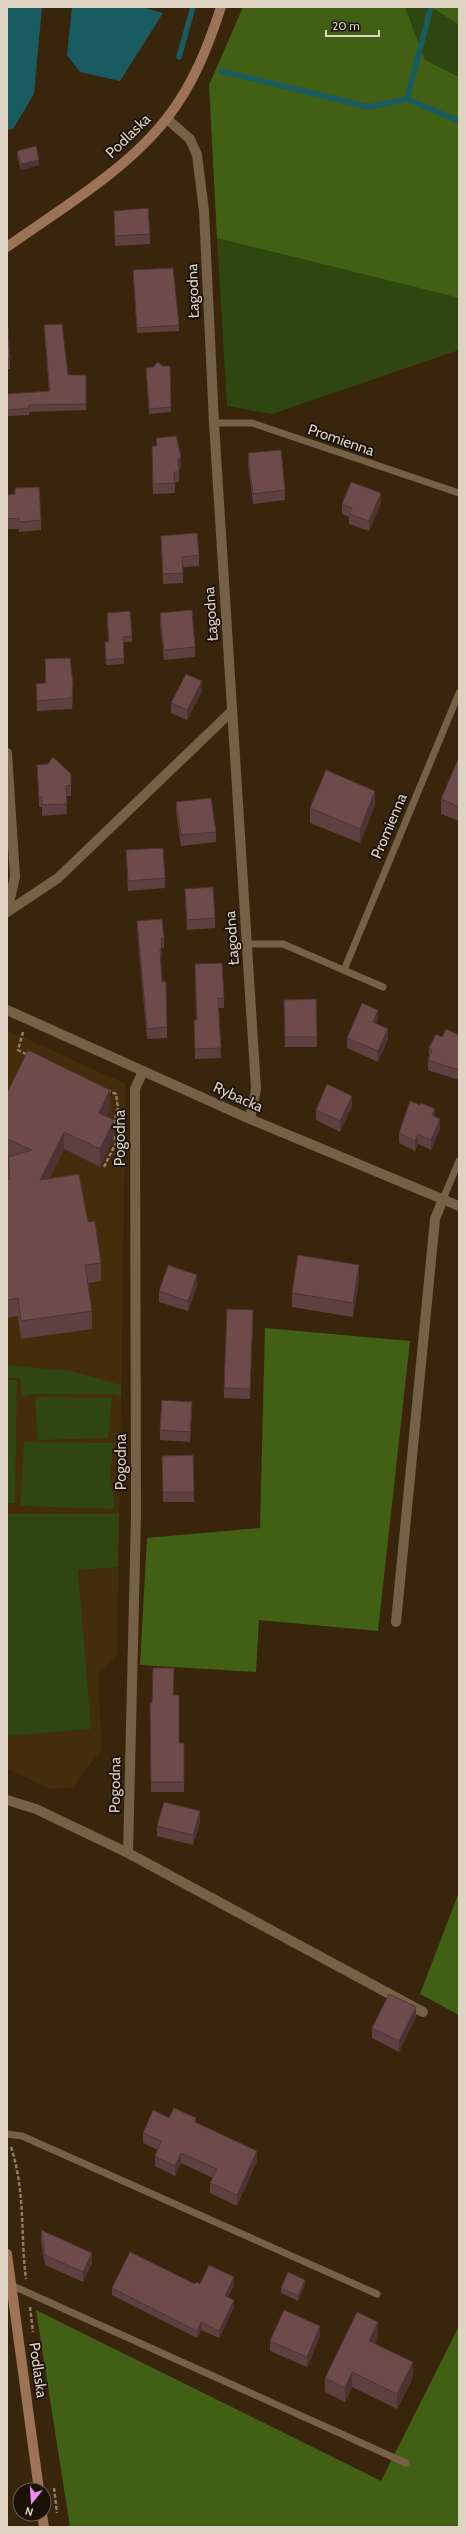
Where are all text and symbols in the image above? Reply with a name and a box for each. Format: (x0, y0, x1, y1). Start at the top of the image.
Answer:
scale bar (326, 12, 379, 38)
text: 20 m (332, 18, 360, 33)
street label: Podlaska (102, 110, 155, 162)
street label: Łagodna (183, 263, 203, 318)
street label: Promienna (305, 420, 377, 460)
street label: Łagodna (200, 585, 222, 642)
street label: Promienna (367, 790, 411, 861)
street label: Łagodna (221, 909, 243, 966)
street label: Rybacka (210, 1078, 266, 1116)
street label: Pogodna (111, 1109, 129, 1166)
street label: Pogodna (112, 1433, 130, 1490)
street label: Pogodna (106, 1756, 125, 1813)
street label: Podlaska (25, 2341, 51, 2400)
north arrow (12, 2482, 52, 2522)
text: N (23, 2504, 35, 2519)

